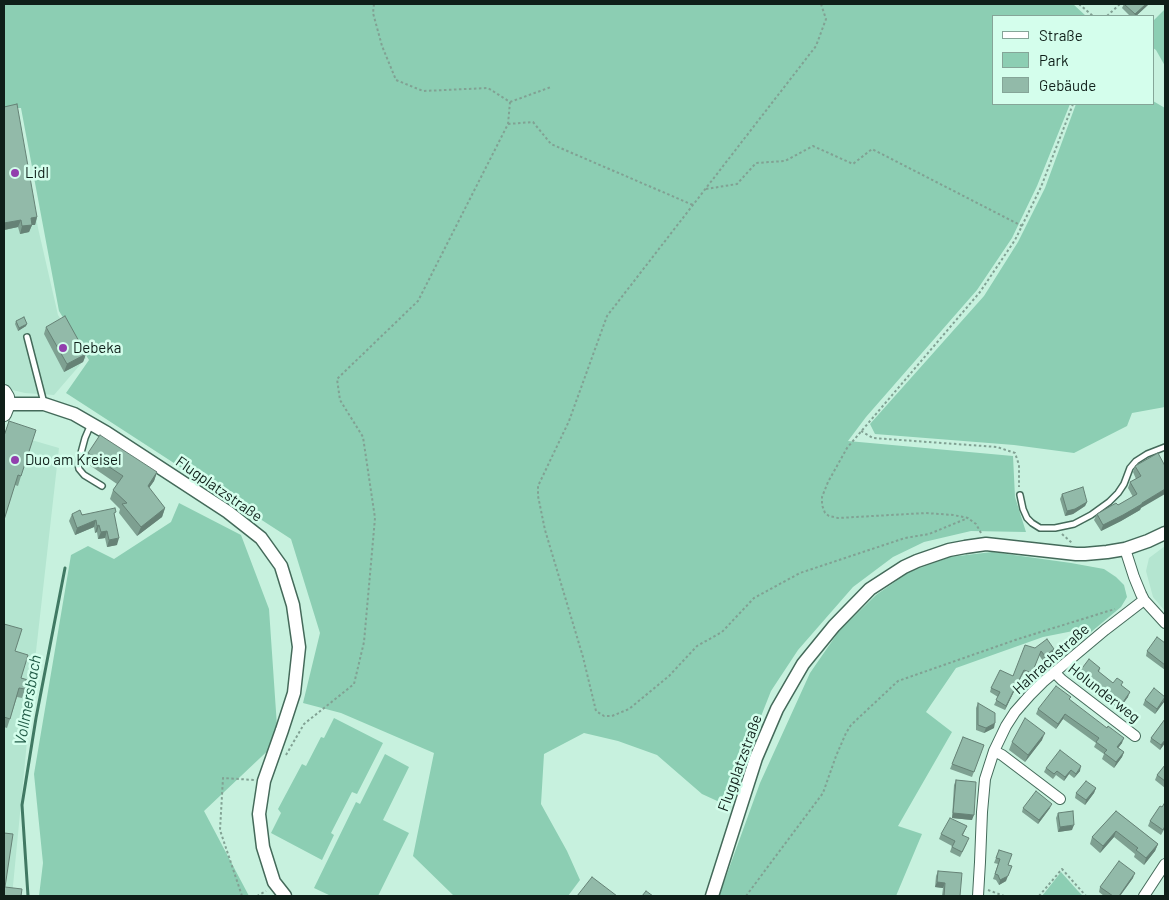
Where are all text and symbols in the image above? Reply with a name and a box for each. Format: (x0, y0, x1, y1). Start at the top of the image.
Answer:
legend (992, 15, 1154, 105)
text: Straße (1039, 26, 1083, 44)
text: Park (1039, 51, 1068, 69)
text: Gebäude (1039, 76, 1096, 94)
place label: Lidl (25, 164, 49, 182)
marker: Lidl (9, 167, 21, 179)
place label: Debeka (73, 339, 121, 357)
marker: Debeka (57, 342, 69, 354)
place label: Duo am Kreisel (25, 451, 121, 469)
street label: Flugplatzstraße (172, 452, 266, 526)
marker: Duo am Kreisel (9, 454, 21, 466)
street label: Hahrachstraße (1009, 620, 1093, 698)
water label: Vollmersbach (11, 653, 45, 747)
street label: Holunderweg (1065, 659, 1143, 727)
street label: Flugplatzstraße (714, 712, 766, 814)

